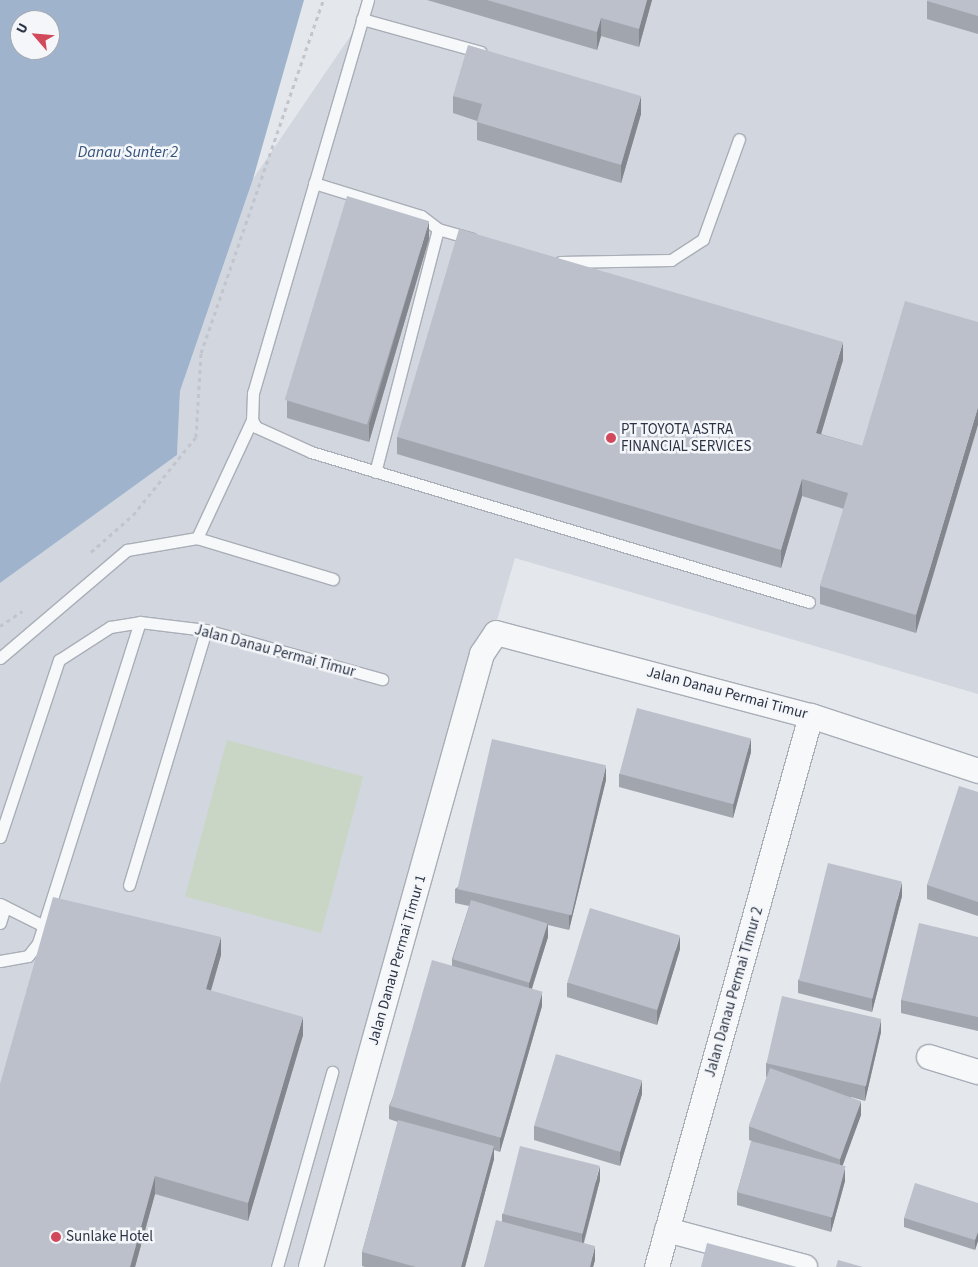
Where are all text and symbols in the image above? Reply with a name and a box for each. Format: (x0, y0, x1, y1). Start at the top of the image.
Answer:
north arrow (10, 10, 60, 60)
text: U (12, 20, 34, 37)
water label: Danau Sunter 2 (78, 142, 178, 162)
place label: PT TOYOTA ASTRA FINANCIAL SERVICES (621, 420, 752, 455)
marker: PT TOYOTA ASTRA FINANCIAL SERVICES (605, 432, 617, 444)
street label: Jalan Danau Permai Timur (192, 621, 358, 681)
street label: Jalan Danau Permai Timur (644, 663, 810, 723)
street label: Jalan Danau Permai Timur 1 (364, 873, 430, 1047)
street label: Jalan Danau Permai Timur 2 (701, 905, 767, 1079)
place label: Sunlake Hotel (66, 1228, 153, 1246)
marker: Sunlake Hotel (50, 1231, 62, 1243)

